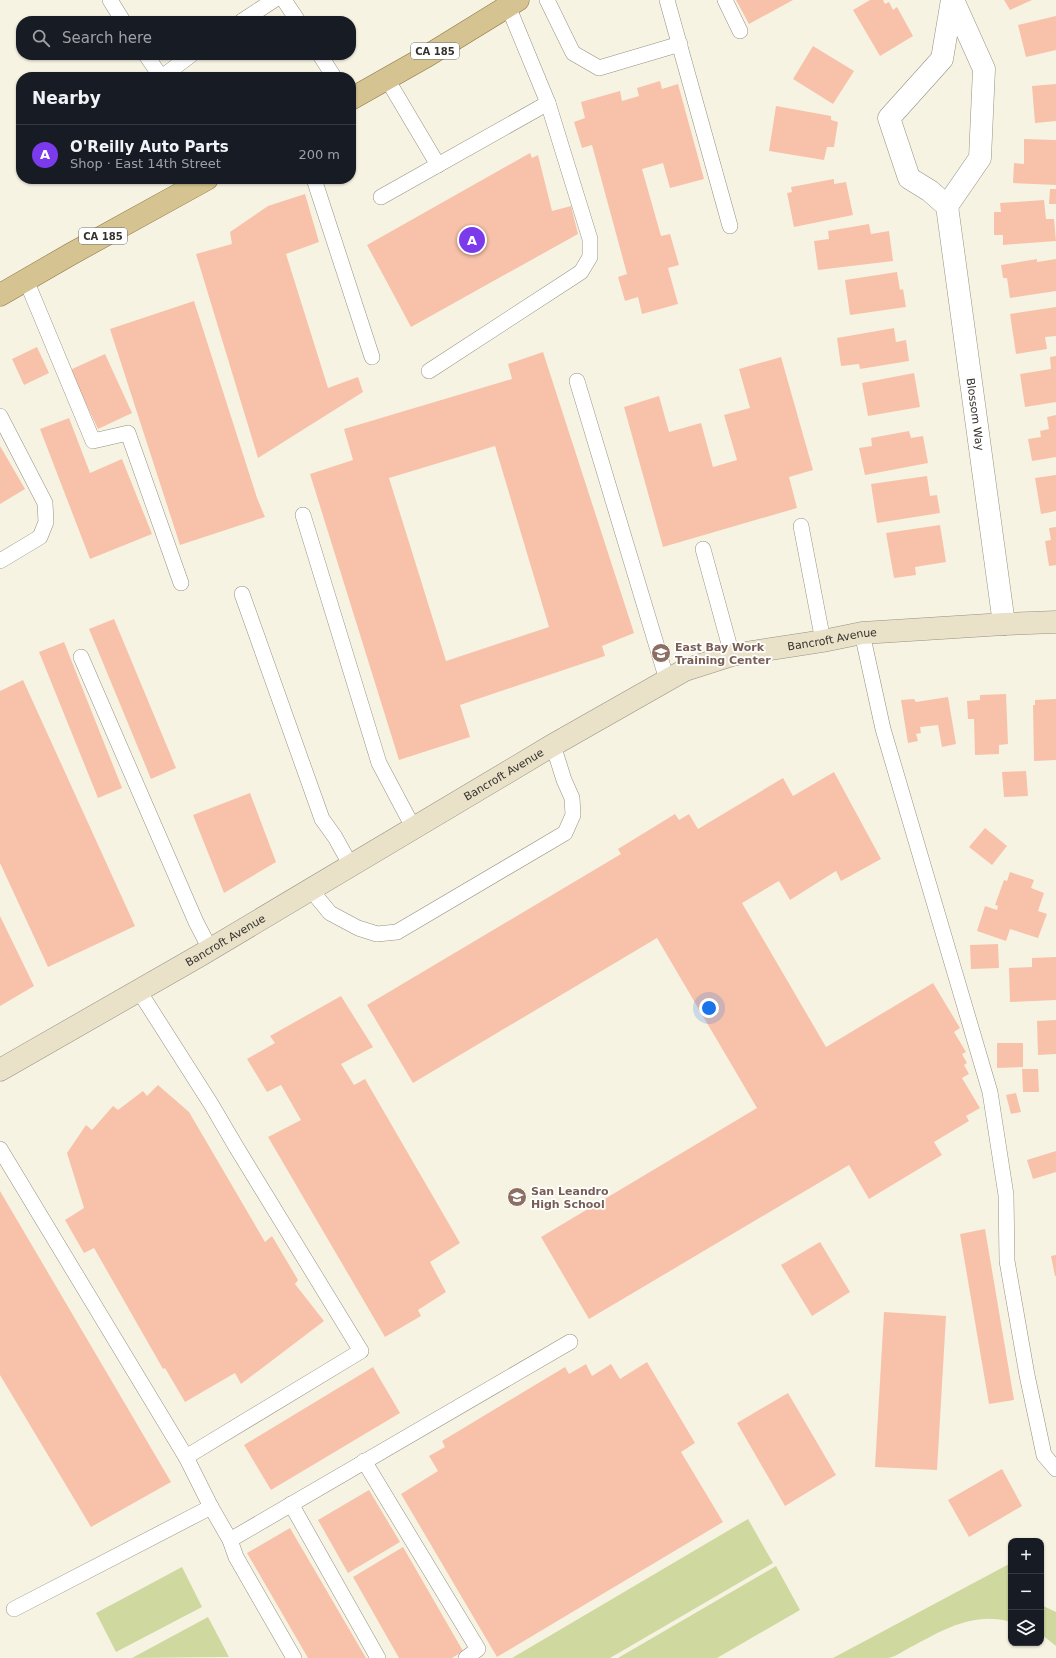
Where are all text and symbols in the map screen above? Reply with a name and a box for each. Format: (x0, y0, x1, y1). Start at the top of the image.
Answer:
search box (16, 16, 356, 60)
icon: search (30, 27, 52, 49)
text: Search here (62, 29, 152, 47)
road number: CA 185 (411, 43, 459, 59)
text: Nearby (32, 88, 101, 108)
text: O'Reilly Auto Parts (70, 138, 229, 156)
text: A (40, 147, 50, 162)
text: 200 m (298, 147, 340, 162)
text: Shop · East 14th Street (70, 156, 221, 171)
pin: A (459, 225, 485, 255)
road number: CA 185 (79, 228, 127, 244)
street label: Blossom Way (964, 377, 986, 452)
street label: Bancroft Avenue (786, 626, 878, 653)
place label: East Bay Work Training Center (675, 641, 771, 667)
school or university icon: East Bay Work Training Center (650, 642, 672, 664)
street label: Bancroft Avenue (462, 746, 546, 804)
street label: Bancroft Avenue (183, 912, 268, 969)
your location (699, 998, 719, 1018)
place label: San Leandro High School (531, 1185, 609, 1211)
school or university icon: San Leandro High School (506, 1186, 528, 1208)
map controls (1008, 1538, 1044, 1646)
button: + (1008, 1538, 1044, 1574)
button: − (1008, 1574, 1044, 1610)
button: layers (1008, 1610, 1044, 1646)

